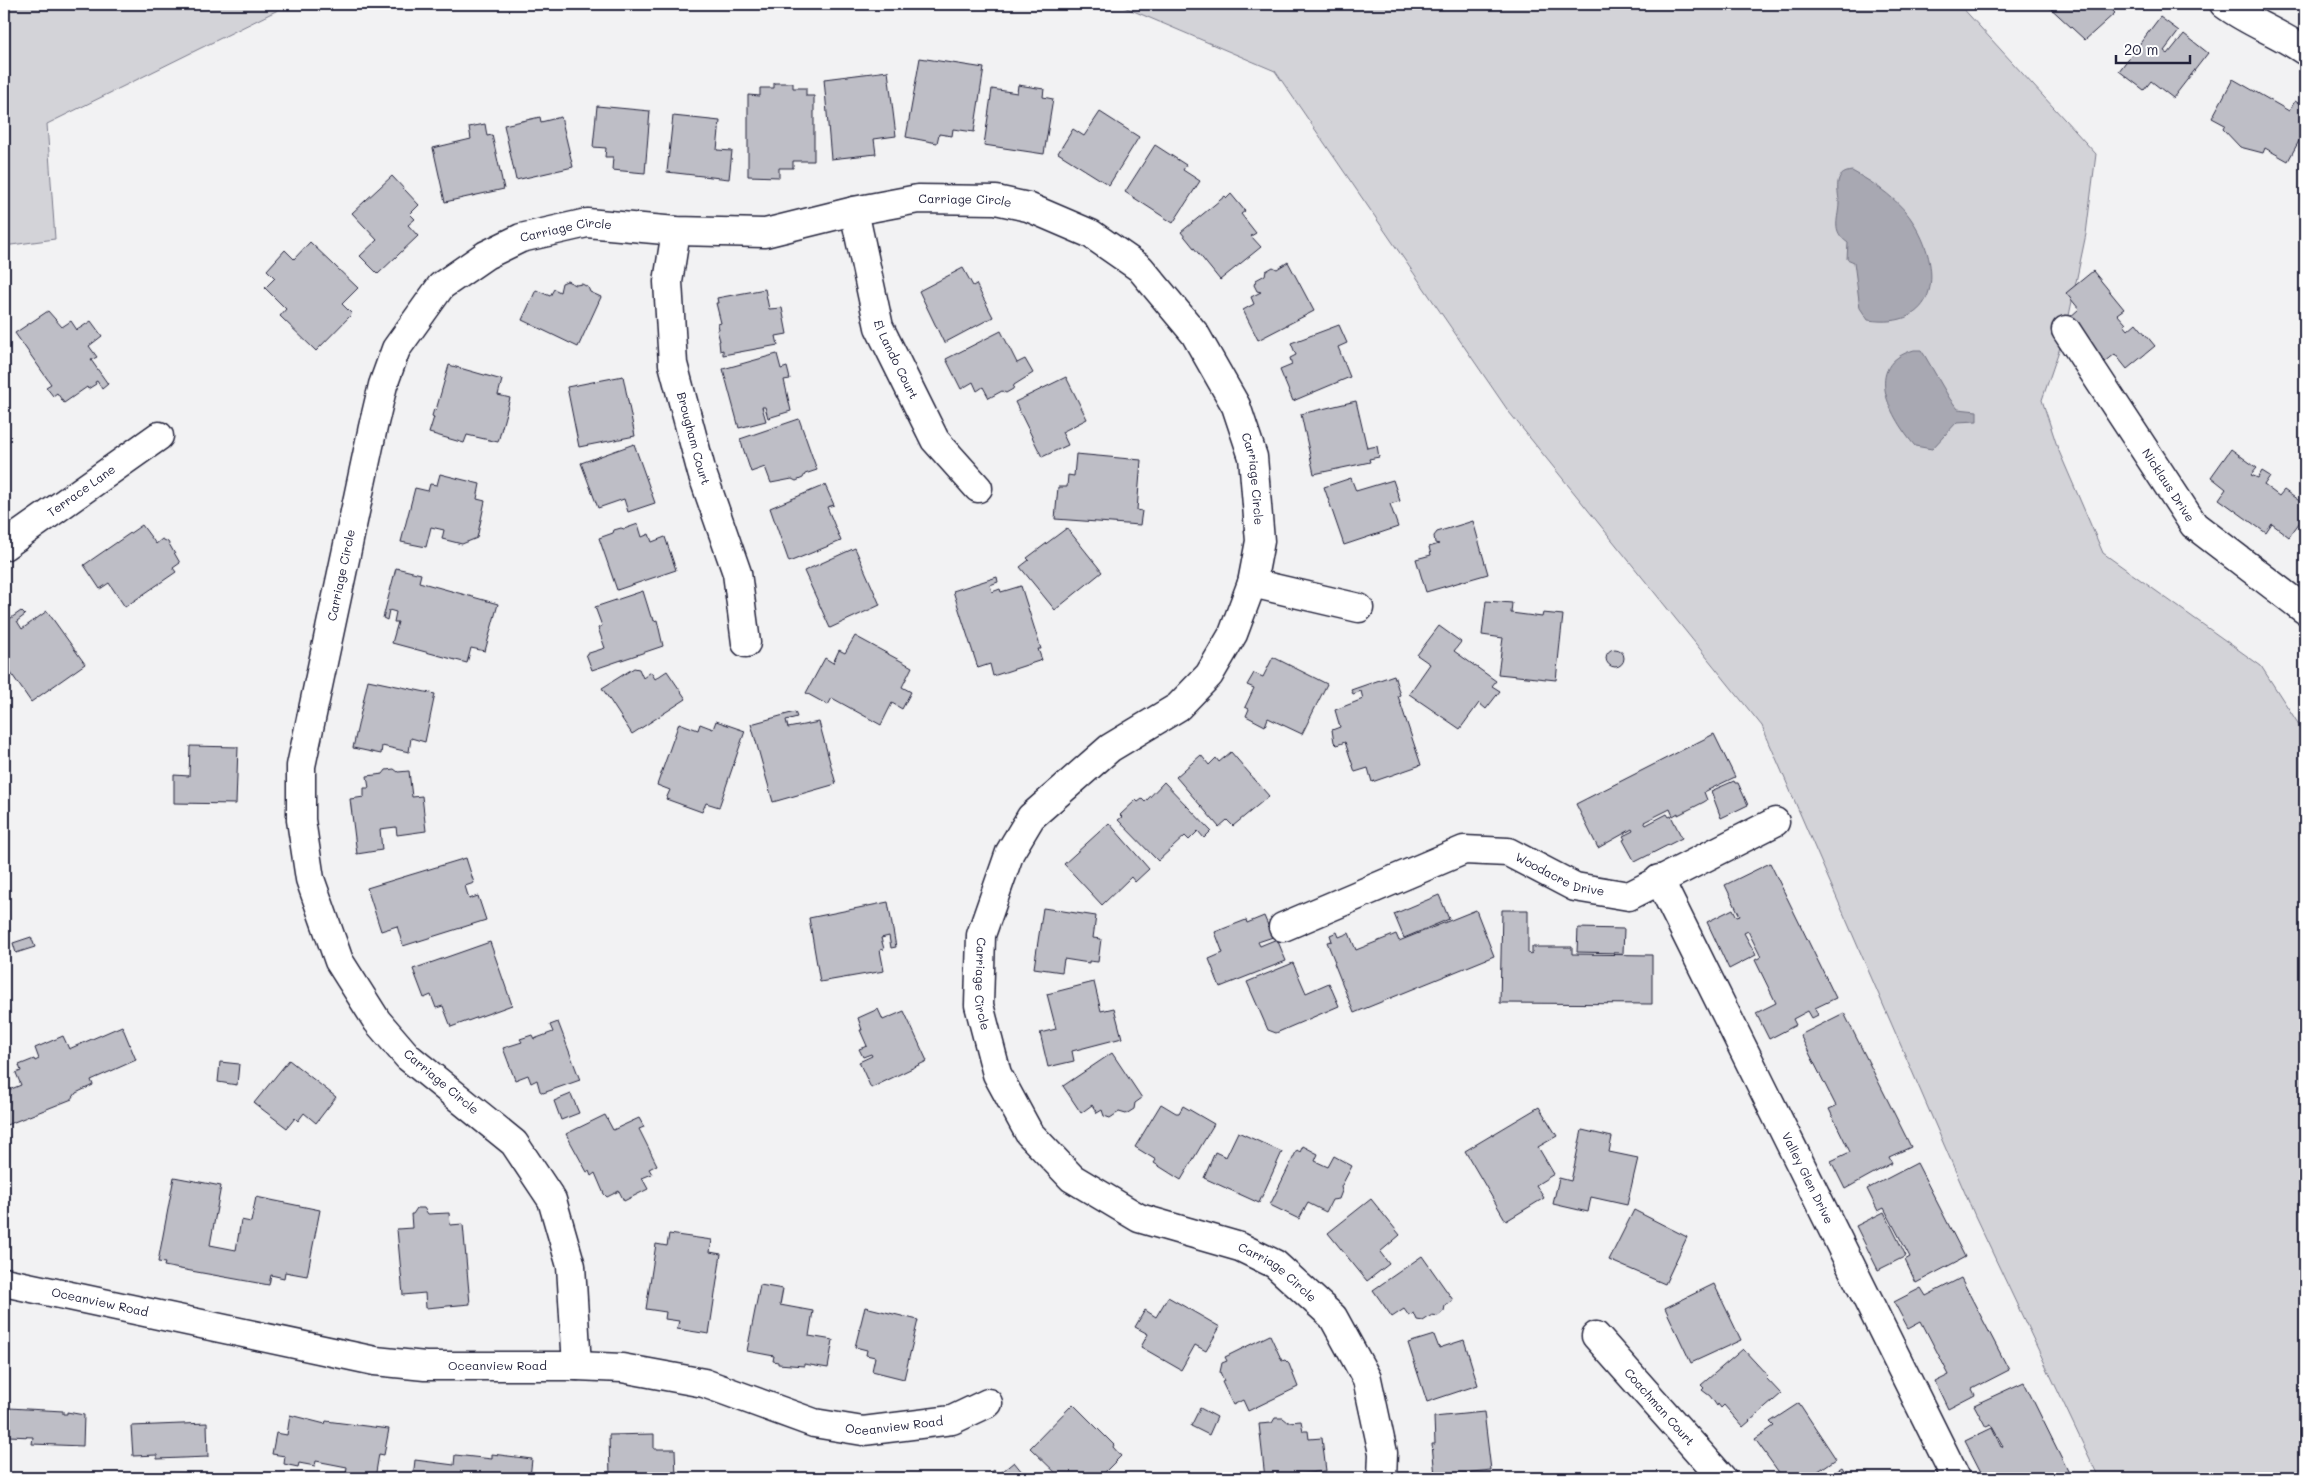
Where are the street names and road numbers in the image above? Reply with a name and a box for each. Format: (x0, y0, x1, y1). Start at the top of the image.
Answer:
street label: Carriage Circle (918, 190, 1013, 210)
street label: Carriage Circle (518, 214, 613, 245)
street label: El Lando Court (871, 318, 922, 401)
street label: Brougham Court (674, 390, 715, 487)
street label: Carriage Circle (1238, 430, 1268, 526)
street label: Nicklaus Drive (2139, 445, 2199, 525)
street label: Terrace Lane (44, 461, 118, 520)
street label: Carriage Circle (323, 528, 358, 622)
street label: Woodacre Drive (1513, 848, 1606, 899)
street label: Carriage Circle (972, 937, 994, 1032)
street label: Carriage Circle (401, 1045, 482, 1117)
street label: Valley Glen Drive (1779, 1129, 1838, 1226)
street label: Carriage Circle (1236, 1238, 1320, 1305)
street label: Oceanview Road (50, 1283, 150, 1320)
street label: Oceanview Road (448, 1357, 547, 1373)
street label: Coachman Court (1621, 1364, 1698, 1448)
street label: Oceanview Road (844, 1412, 944, 1438)

